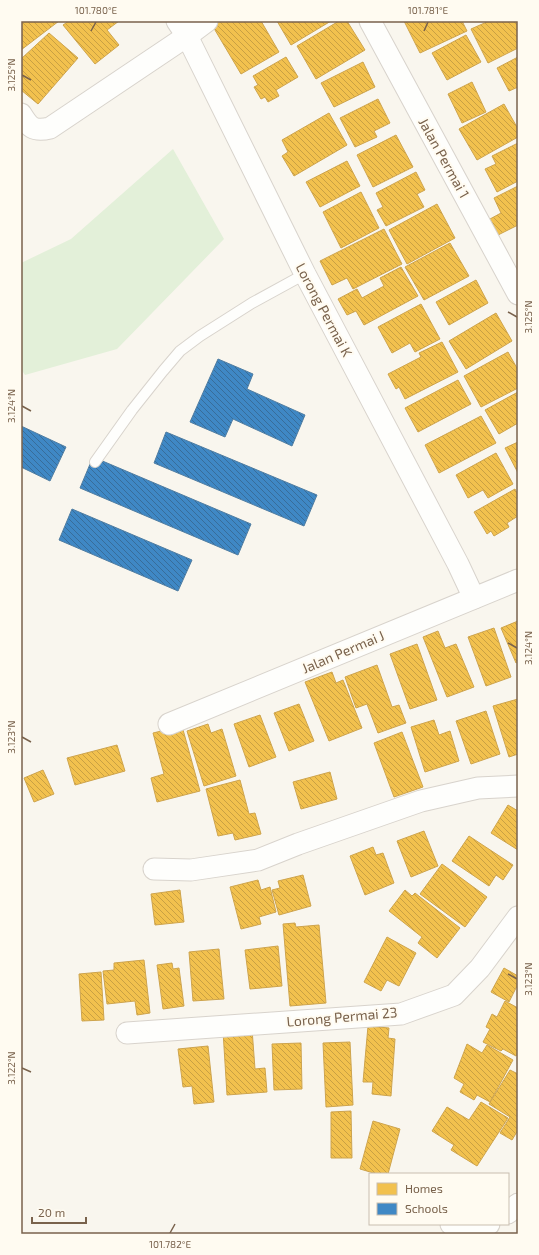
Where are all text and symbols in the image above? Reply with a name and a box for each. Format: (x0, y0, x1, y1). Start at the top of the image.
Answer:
text: 101.780°E (75, 4, 118, 16)
text: 101.781°E (408, 4, 449, 16)
text: 3.125°N (5, 58, 17, 92)
street label: Jalan Permai 1 (415, 115, 473, 201)
street label: Lorong Permai K (293, 260, 357, 360)
text: 3.125°N (522, 300, 534, 334)
text: 3.124°N (5, 389, 17, 423)
street label: Jalan Permai J (299, 627, 387, 677)
text: 3.124°N (522, 631, 534, 665)
text: 3.123°N (5, 720, 17, 754)
text: 3.123°N (522, 962, 534, 996)
street label: Lorong Permai 23 (286, 1003, 398, 1030)
text: 3.122°N (5, 1051, 17, 1085)
legend (369, 1173, 509, 1225)
text: Homes (405, 1181, 443, 1195)
scale bar (32, 1199, 86, 1225)
text: Schools (405, 1201, 448, 1215)
text: 20 m (38, 1205, 65, 1219)
text: 101.782°E (149, 1238, 191, 1250)

